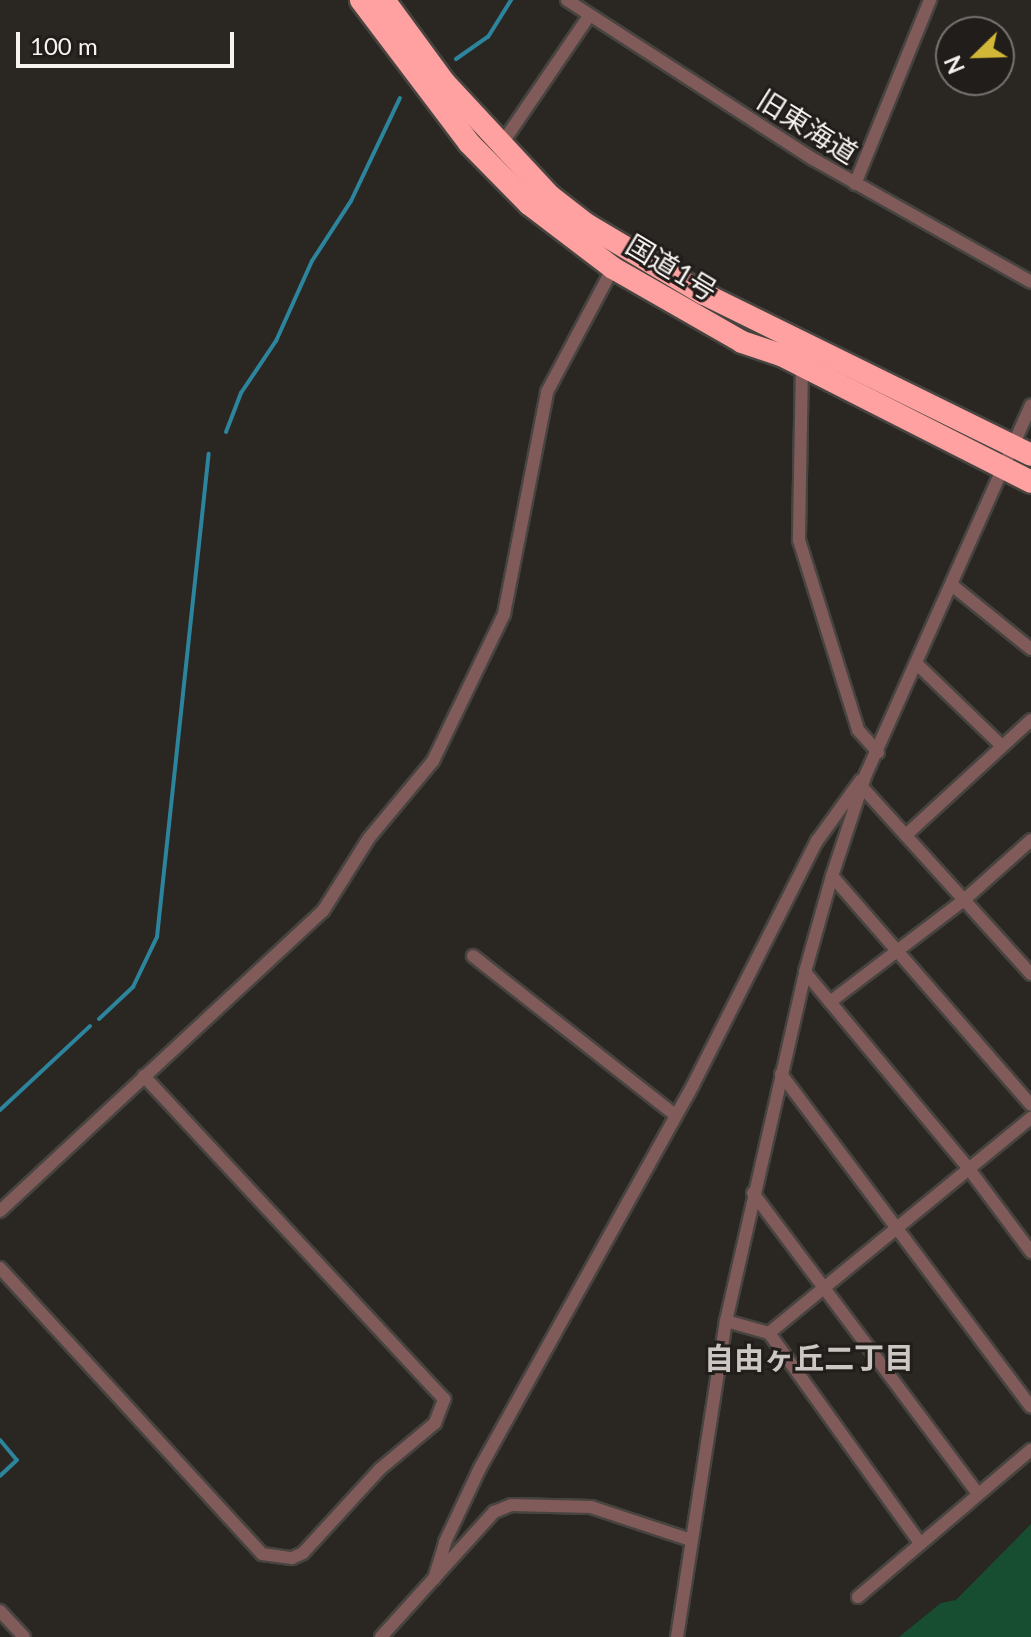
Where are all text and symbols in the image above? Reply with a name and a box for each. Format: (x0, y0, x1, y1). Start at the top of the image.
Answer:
scale bar (20, 16, 238, 66)
north arrow (935, 16, 1015, 96)
text: 100 m (30, 31, 98, 60)
text: N (939, 52, 970, 78)
street label: 旧東海道 (752, 82, 864, 170)
street label: 国道1号 (620, 227, 724, 307)
district label: 自由ヶ丘二丁目 (704, 1339, 914, 1375)

